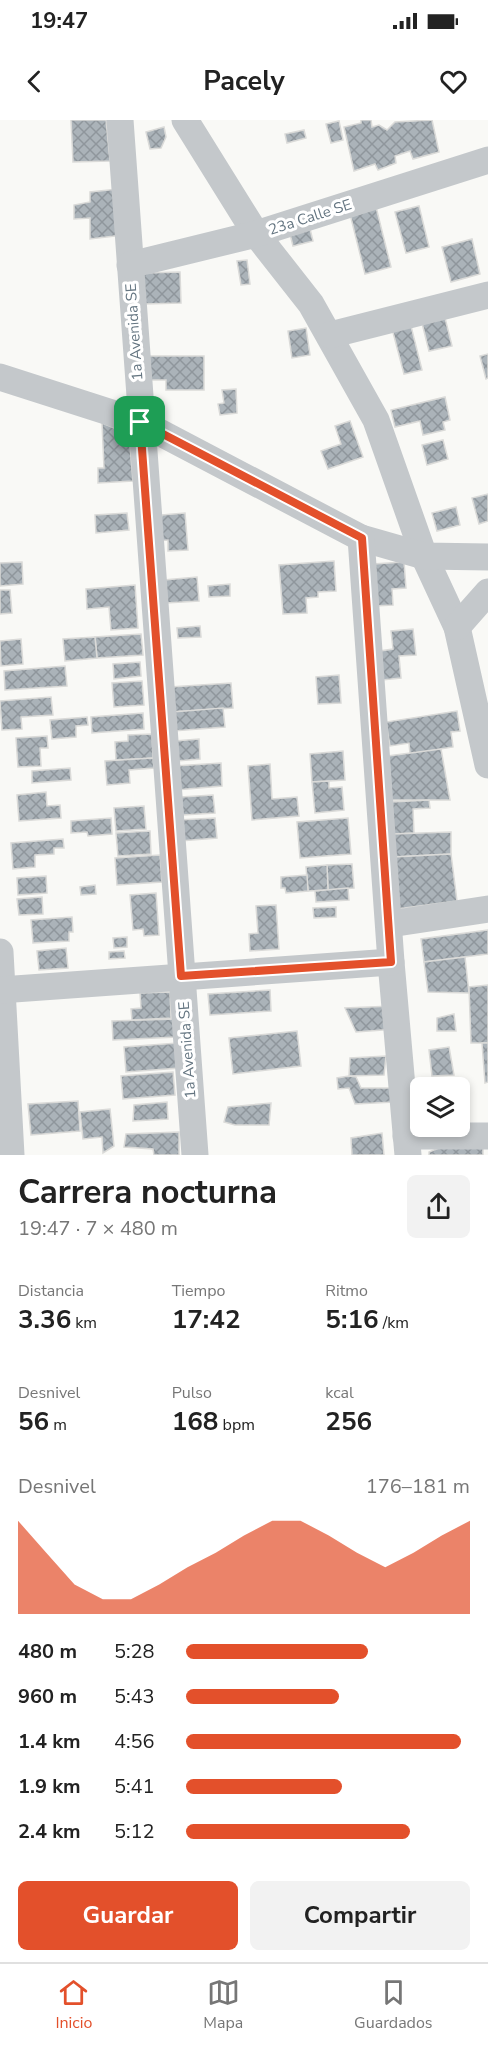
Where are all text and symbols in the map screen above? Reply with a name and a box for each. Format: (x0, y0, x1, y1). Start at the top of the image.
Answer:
text: 19:47 (30, 6, 88, 36)
text: Pacely (203, 63, 285, 100)
icon: back (18, 65, 51, 98)
icon: heart (437, 65, 470, 98)
street label: 23a Calle SE (266, 194, 354, 240)
street label: 1a Avenida SE (121, 283, 147, 381)
pin (114, 396, 165, 447)
icon: arrive (123, 405, 156, 438)
street label: 1a Avenida SE (174, 1001, 200, 1099)
map controls (410, 1077, 470, 1137)
button: layers (410, 1077, 470, 1137)
text: Carrera nocturna (18, 1170, 277, 1215)
button: share (407, 1175, 470, 1238)
text: 19:47 · 7 × 480 m (18, 1215, 178, 1242)
text: Distancia (18, 1280, 84, 1302)
text: Tiempo (172, 1280, 225, 1302)
text: Ritmo (325, 1280, 368, 1302)
text: 3.36 (18, 1302, 71, 1337)
text: 17:42 (172, 1302, 241, 1337)
text: 5:16 (325, 1302, 379, 1337)
text: km (71, 1312, 97, 1334)
text: /km (379, 1312, 409, 1334)
text: Desnivel (18, 1382, 80, 1404)
text: Pulso (172, 1382, 212, 1404)
text: kcal (325, 1382, 354, 1404)
text: 56 (18, 1404, 49, 1439)
text: 168 (172, 1404, 218, 1439)
text: 256 (325, 1404, 372, 1439)
text: m (49, 1414, 67, 1436)
text: bpm (218, 1414, 255, 1436)
text: Desnivel (18, 1473, 96, 1500)
text: 176–181 m (366, 1473, 470, 1500)
text: 480 m (18, 1638, 77, 1665)
text: 5:28 (114, 1638, 155, 1665)
text: 960 m (18, 1683, 77, 1710)
text: 5:43 (114, 1683, 155, 1710)
text: 1.4 km (18, 1728, 81, 1755)
text: 4:56 (114, 1728, 155, 1755)
text: 1.9 km (18, 1773, 81, 1800)
text: 5:41 (114, 1773, 155, 1800)
text: 2.4 km (18, 1818, 81, 1845)
text: 5:12 (114, 1818, 155, 1845)
button: Guardar (18, 1881, 238, 1950)
button: Compartir (250, 1881, 470, 1950)
tab: Inicio (55, 1976, 92, 2034)
tab: Mapa (203, 1976, 243, 2034)
tab: Guardados (354, 1976, 433, 2034)

